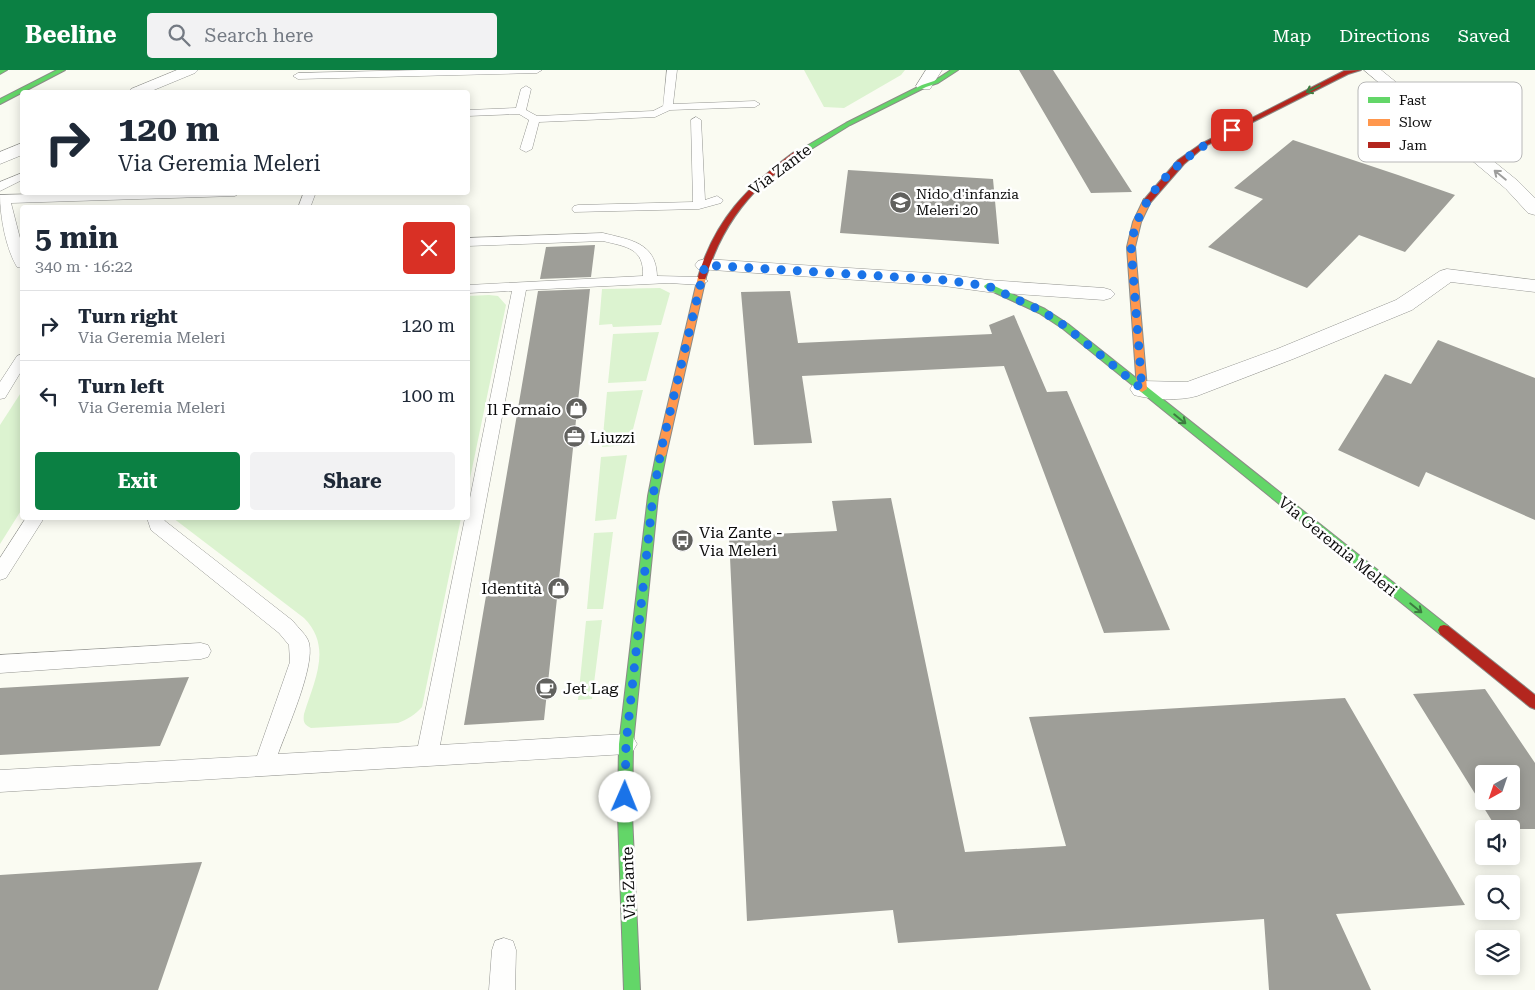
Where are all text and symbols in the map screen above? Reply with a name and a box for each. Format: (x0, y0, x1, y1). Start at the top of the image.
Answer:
search box (147, 13, 497, 58)
text: Beeline (25, 21, 117, 49)
icon: search (165, 21, 193, 49)
text: Search here (205, 24, 313, 47)
text: Map (1273, 25, 1311, 46)
text: Directions (1339, 25, 1430, 46)
text: Saved (1458, 25, 1510, 46)
legend (1358, 82, 1522, 162)
one-way arrow (1306, 85, 1321, 94)
text: Fast (1399, 92, 1426, 108)
text: 120 m (118, 109, 219, 150)
pin (1211, 109, 1253, 151)
icon: right (35, 110, 100, 175)
text: Slow (1399, 114, 1432, 130)
icon: arrive (1218, 116, 1246, 144)
text: Jam (1399, 137, 1427, 153)
street label: Via Zante (746, 140, 815, 199)
text: Via Geremia Meleri (118, 151, 321, 176)
one-way arrow (1494, 170, 1507, 181)
place label: Nido d'infanzia Meleri 20 (916, 186, 1019, 218)
school or university icon: Nido d'infanzia Meleri 20 (888, 190, 912, 214)
text: 5 min (35, 220, 118, 255)
button: close (403, 222, 455, 274)
text: 340 m · 16:22 (35, 257, 133, 276)
text: Turn right (78, 305, 178, 328)
icon: right (35, 312, 63, 340)
text: 120 m (401, 314, 455, 337)
text: Via Geremia Meleri (78, 328, 225, 347)
text: Turn left (78, 375, 164, 398)
icon: left (35, 382, 63, 410)
text: 100 m (401, 384, 455, 407)
shop icon: Il Fornaio (565, 397, 589, 421)
text: Via Geremia Meleri (78, 398, 225, 417)
place label: Il Fornaio (487, 400, 561, 419)
one-way arrow (1173, 414, 1186, 425)
office icon: Liuzzi (562, 425, 586, 449)
place label: Liuzzi (590, 428, 635, 447)
button: Exit (35, 452, 240, 510)
button: Share (250, 452, 455, 510)
street label: Via Geremia Meleri (1274, 493, 1401, 600)
place label: Via Zante - Via Meleri (699, 523, 783, 560)
bus stop icon: Via Zante - Via Meleri (671, 529, 695, 553)
shop icon: Identità (546, 576, 570, 600)
place label: Identità (481, 579, 542, 598)
one-way arrow (1410, 603, 1423, 614)
cafe icon: Jet Lag (535, 676, 559, 700)
place label: Jet Lag (563, 679, 619, 698)
north arrow (1475, 765, 1520, 810)
map controls (1475, 765, 1520, 975)
position arrow (598, 770, 650, 822)
button: sound (1475, 820, 1520, 865)
street label: Via Zante (618, 846, 639, 920)
button: search (1475, 875, 1520, 920)
button: layers (1475, 930, 1520, 975)

